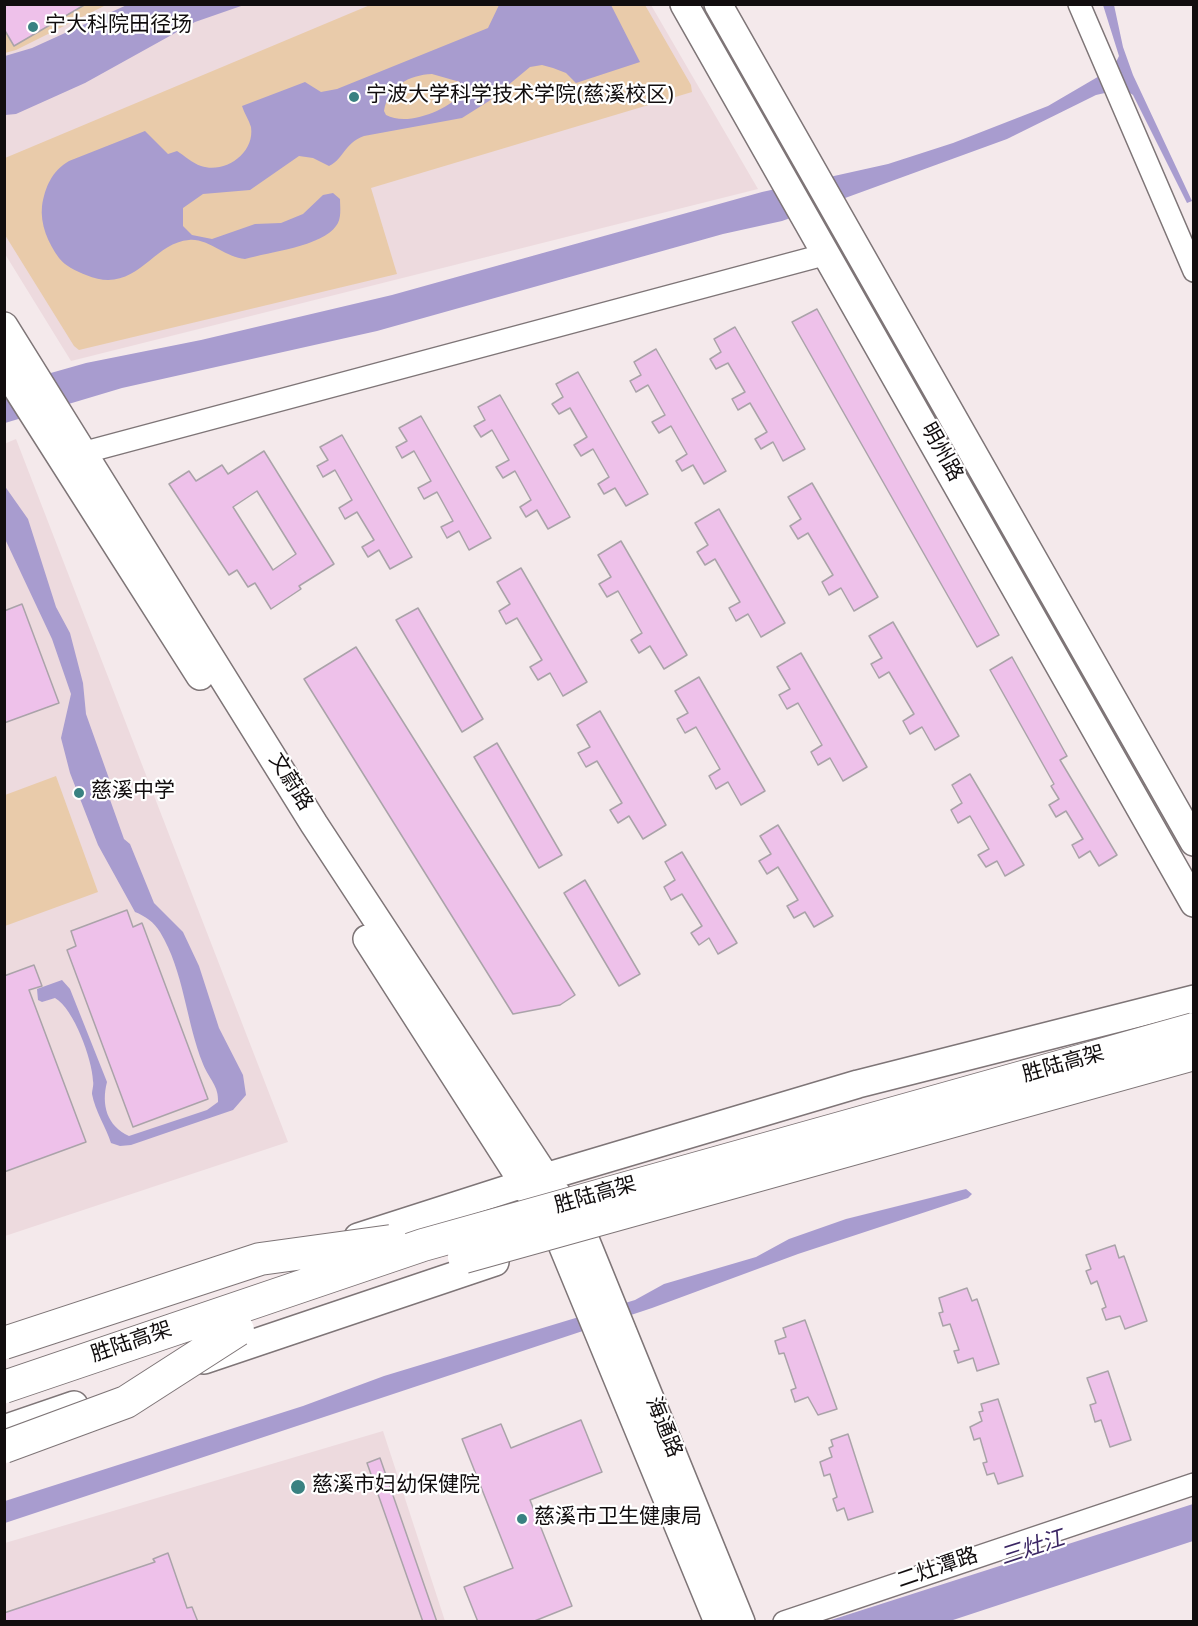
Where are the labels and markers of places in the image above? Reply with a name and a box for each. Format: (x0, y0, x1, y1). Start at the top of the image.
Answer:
place label: 宁大科院田径场 (45, 14, 192, 40)
marker: 宁大科院田径场 (26, 20, 40, 34)
place label: 宁波大学科学技术学院(慈溪校区) (366, 84, 674, 110)
marker: 宁波大学科学技术学院(慈溪校区) (347, 90, 361, 104)
place label: 慈溪中学 (91, 780, 175, 806)
marker: 慈溪中学 (72, 786, 86, 800)
place label: 慈溪市妇幼保健院 (312, 1474, 480, 1500)
marker: 慈溪市妇幼保健院 (289, 1478, 307, 1496)
place label: 慈溪市卫生健康局 (534, 1506, 702, 1532)
marker: 慈溪市卫生健康局 (515, 1512, 529, 1526)

